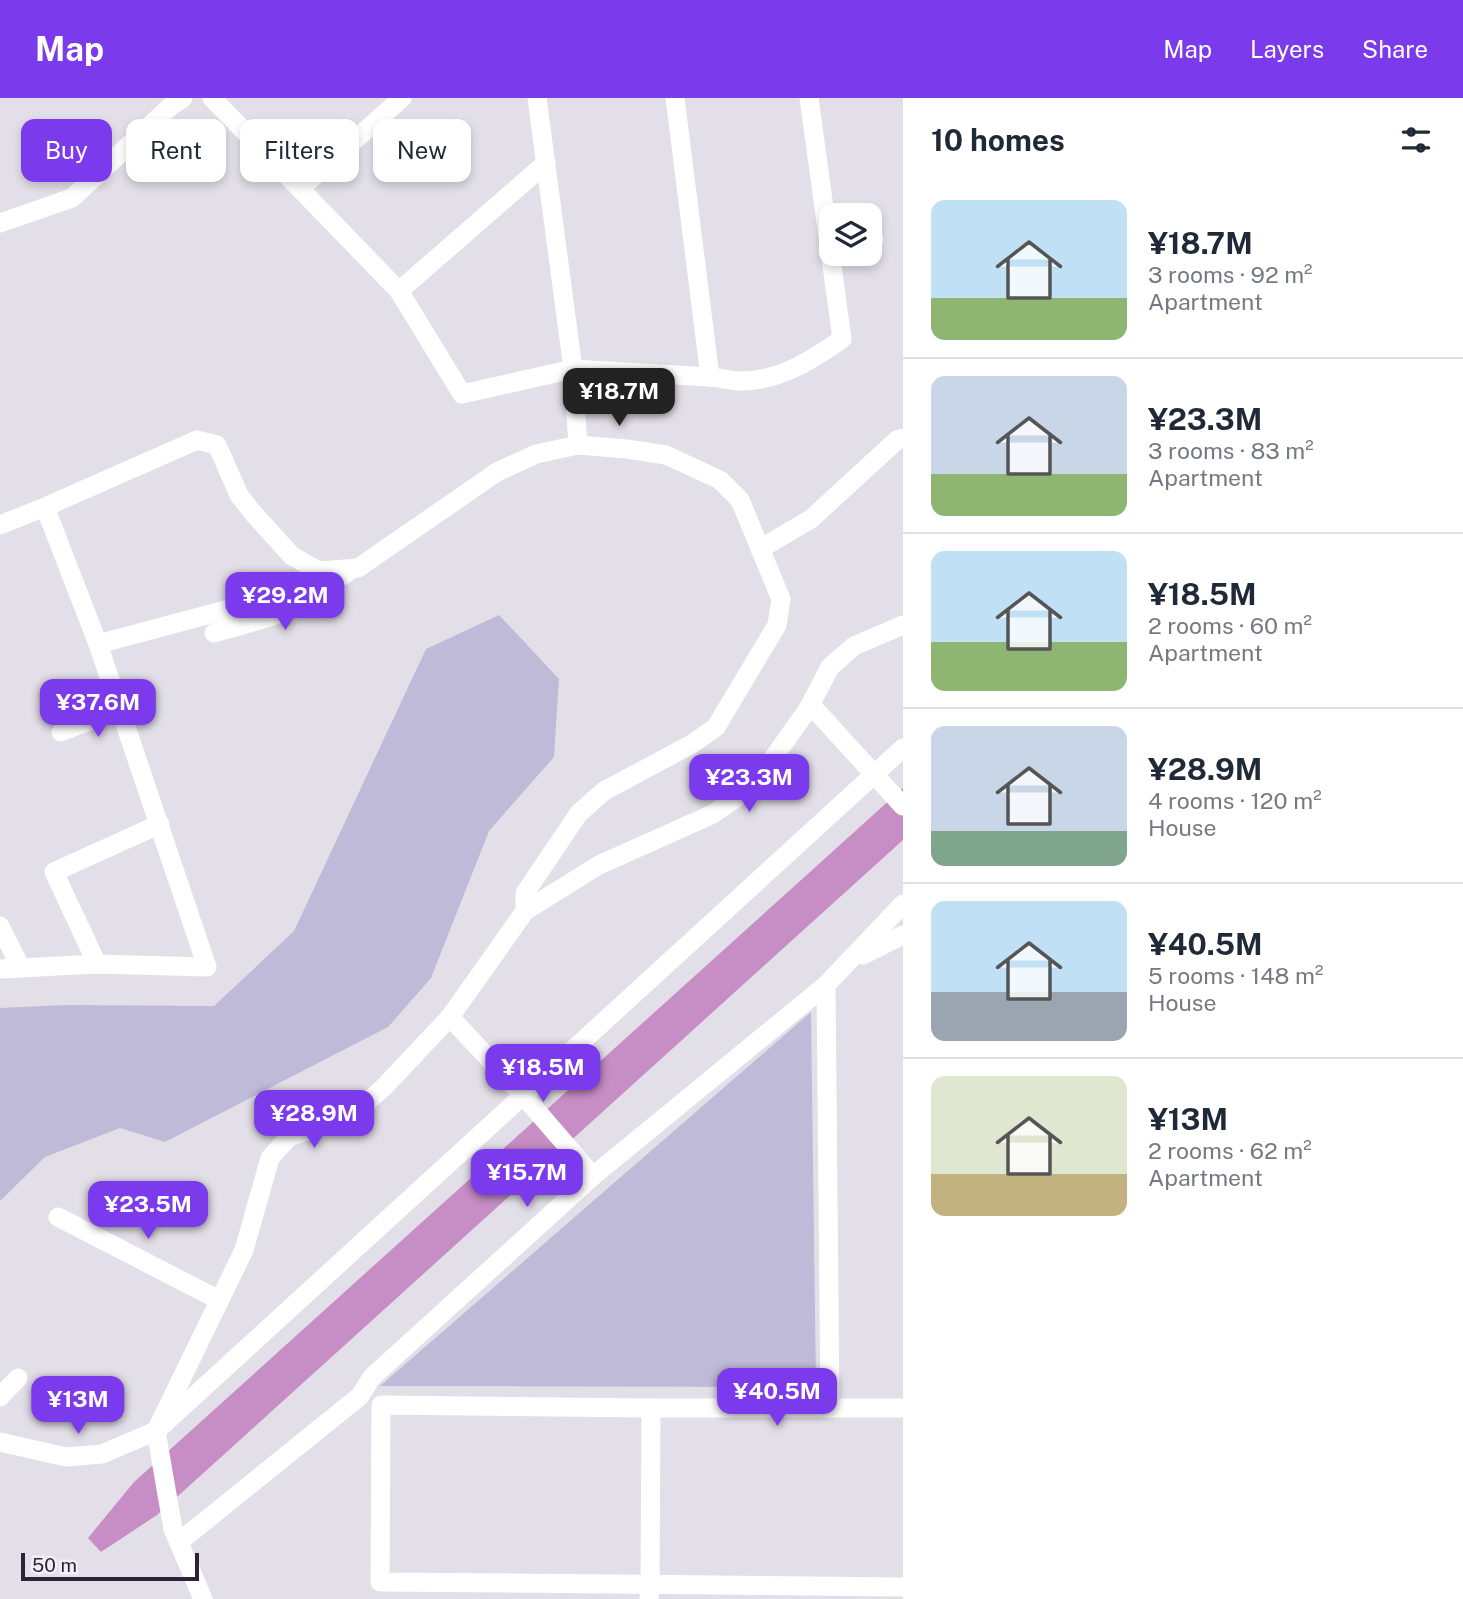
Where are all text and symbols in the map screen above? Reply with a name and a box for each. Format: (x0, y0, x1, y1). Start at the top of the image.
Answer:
text: Map (35, 30, 104, 68)
text: Map (1163, 35, 1212, 63)
text: Layers (1250, 35, 1324, 63)
text: Share (1362, 35, 1428, 63)
chip: Buy (21, 119, 112, 182)
chip: Rent (126, 119, 226, 182)
chip: Filters (240, 119, 359, 182)
chip: New (373, 119, 471, 182)
icon: filters (1397, 121, 1435, 159)
text: 10 homes (931, 122, 1065, 158)
map controls (819, 203, 882, 266)
button: layers (819, 203, 882, 266)
text: ¥18.7M (1148, 225, 1253, 261)
icon: home (987, 228, 1071, 312)
text: 3 rooms · 92 m² (1148, 261, 1313, 288)
text: Apartment (1148, 288, 1263, 315)
pin: ¥18.7M (562, 368, 676, 428)
text: ¥18.7M (579, 377, 659, 404)
text: ¥23.3M (1148, 401, 1262, 437)
icon: home (987, 404, 1071, 488)
text: 3 rooms · 83 m² (1148, 437, 1314, 464)
text: Apartment (1148, 464, 1263, 491)
pin: ¥29.2M (228, 573, 342, 632)
text: ¥18.5M (1148, 576, 1257, 612)
icon: home (987, 579, 1071, 663)
text: ¥29.2M (241, 581, 329, 608)
text: 2 rooms · 60 m² (1148, 612, 1312, 639)
text: Apartment (1148, 639, 1263, 666)
pin: ¥37.6M (41, 680, 155, 739)
text: ¥37.6M (56, 688, 140, 715)
text: ¥28.9M (1148, 751, 1262, 787)
pin: ¥23.3M (692, 754, 806, 814)
icon: home (987, 754, 1071, 838)
text: ¥23.3M (705, 763, 793, 790)
text: 4 rooms · 120 m² (1148, 787, 1322, 814)
text: House (1148, 814, 1216, 841)
text: ¥40.5M (1148, 926, 1263, 962)
icon: home (987, 929, 1071, 1013)
text: 5 rooms · 148 m² (1148, 962, 1323, 989)
text: House (1148, 989, 1216, 1016)
pin: ¥18.5M (486, 1044, 600, 1104)
text: ¥18.5M (501, 1053, 585, 1080)
pin: ¥28.9M (257, 1090, 371, 1150)
text: ¥28.9M (270, 1099, 358, 1126)
text: ¥13M (1148, 1101, 1228, 1137)
icon: home (987, 1104, 1071, 1188)
text: 2 rooms · 62 m² (1148, 1137, 1312, 1164)
pin: ¥15.7M (470, 1150, 584, 1209)
text: ¥15.7M (487, 1158, 567, 1185)
text: Apartment (1148, 1164, 1263, 1191)
pin: ¥23.5M (91, 1182, 205, 1241)
text: ¥23.5M (104, 1190, 192, 1217)
pin: ¥40.5M (720, 1368, 834, 1428)
pin: ¥13M (37, 1376, 119, 1436)
text: ¥40.5M (733, 1377, 821, 1404)
text: ¥13M (47, 1385, 109, 1412)
scale bar (21, 1550, 200, 1582)
text: 50 m (32, 1554, 77, 1576)

